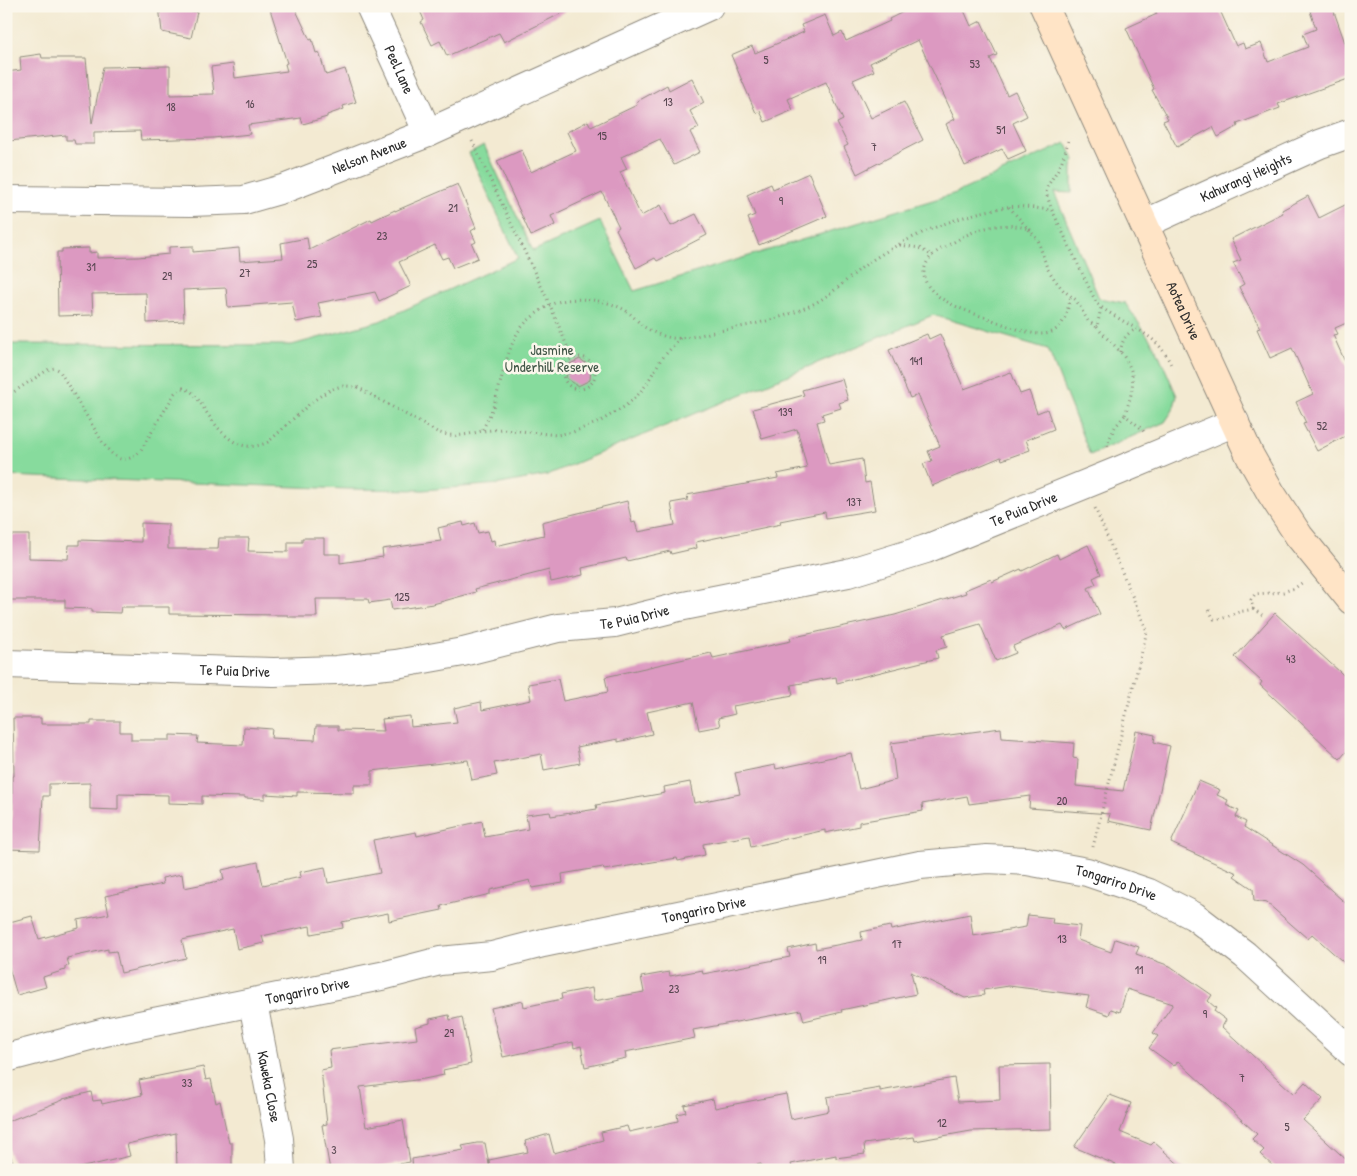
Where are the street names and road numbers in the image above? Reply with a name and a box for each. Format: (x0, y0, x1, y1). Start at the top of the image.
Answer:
street label: Peel Lane (379, 42, 420, 97)
street label: Nelson Avenue (329, 131, 409, 179)
street label: Kahurangi Heights (1197, 147, 1295, 207)
street label: Aotea Drive (1161, 278, 1206, 343)
street label: Te Puia Drive (987, 486, 1060, 532)
street label: Te Puia Drive (599, 599, 671, 634)
street label: Te Puia Drive (199, 659, 271, 682)
street label: Tongariro Drive (1074, 859, 1161, 906)
street label: Tongariro Drive (660, 890, 748, 928)
street label: Tongariro Drive (264, 972, 351, 1009)
street label: Kaweka Close (252, 1049, 287, 1124)

